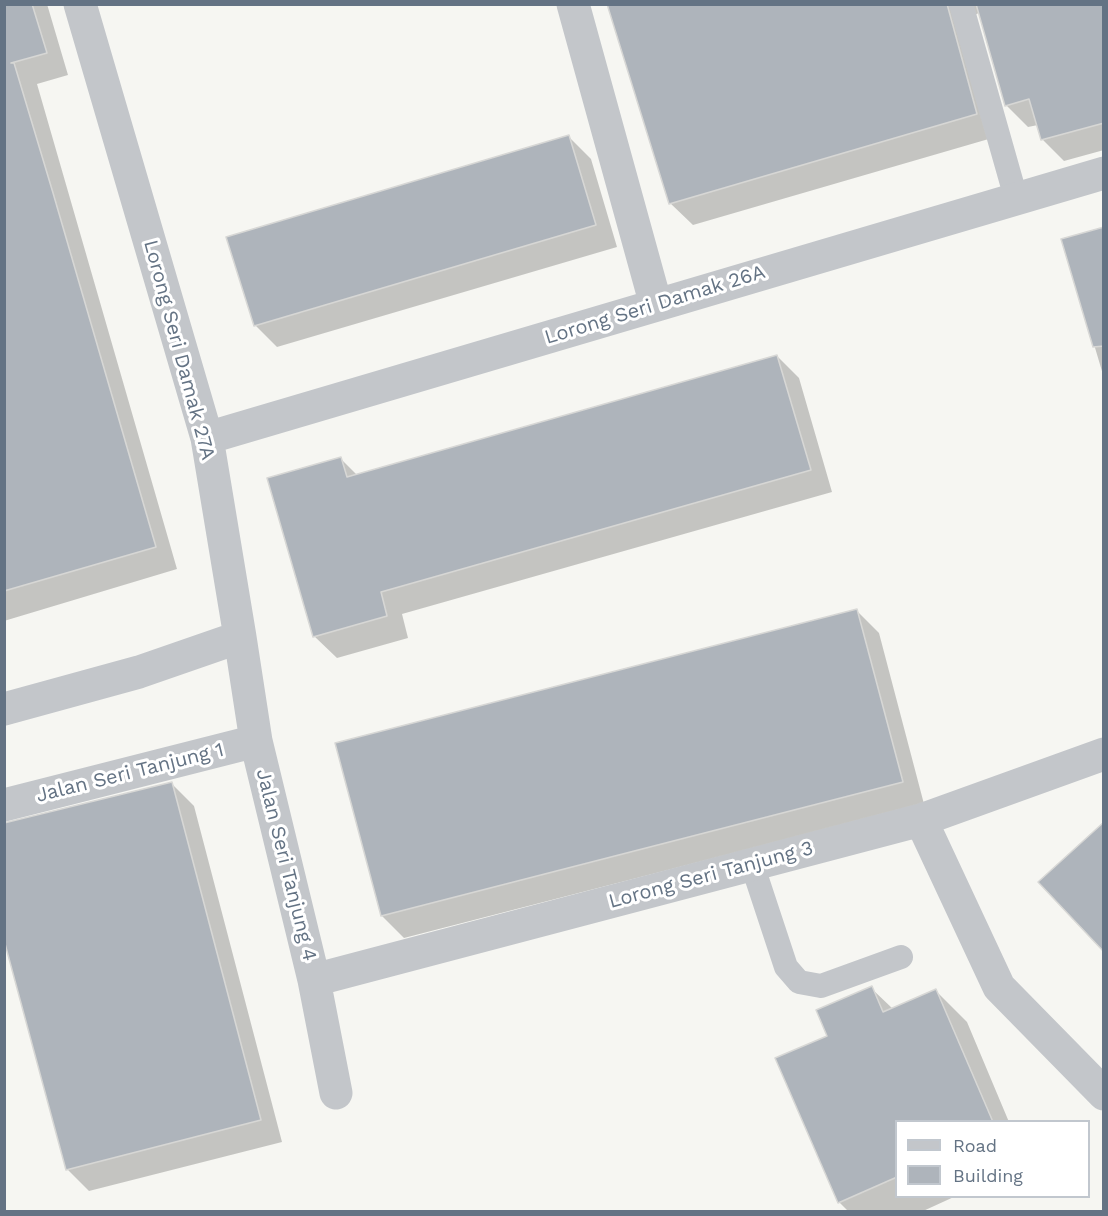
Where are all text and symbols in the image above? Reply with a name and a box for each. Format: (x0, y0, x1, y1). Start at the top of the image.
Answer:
street label: Lorong Seri Damak 27A (138, 237, 220, 463)
street label: Lorong Seri Damak 26A (542, 260, 768, 350)
street label: Jalan Seri Tanjung 1 (34, 738, 226, 808)
street label: Jalan Seri Tanjung 4 (251, 766, 321, 964)
street label: Lorong Seri Tanjung 3 (606, 836, 816, 914)
legend (895, 1120, 1090, 1198)
text: Road (953, 1135, 997, 1156)
text: Building (953, 1165, 1023, 1186)

